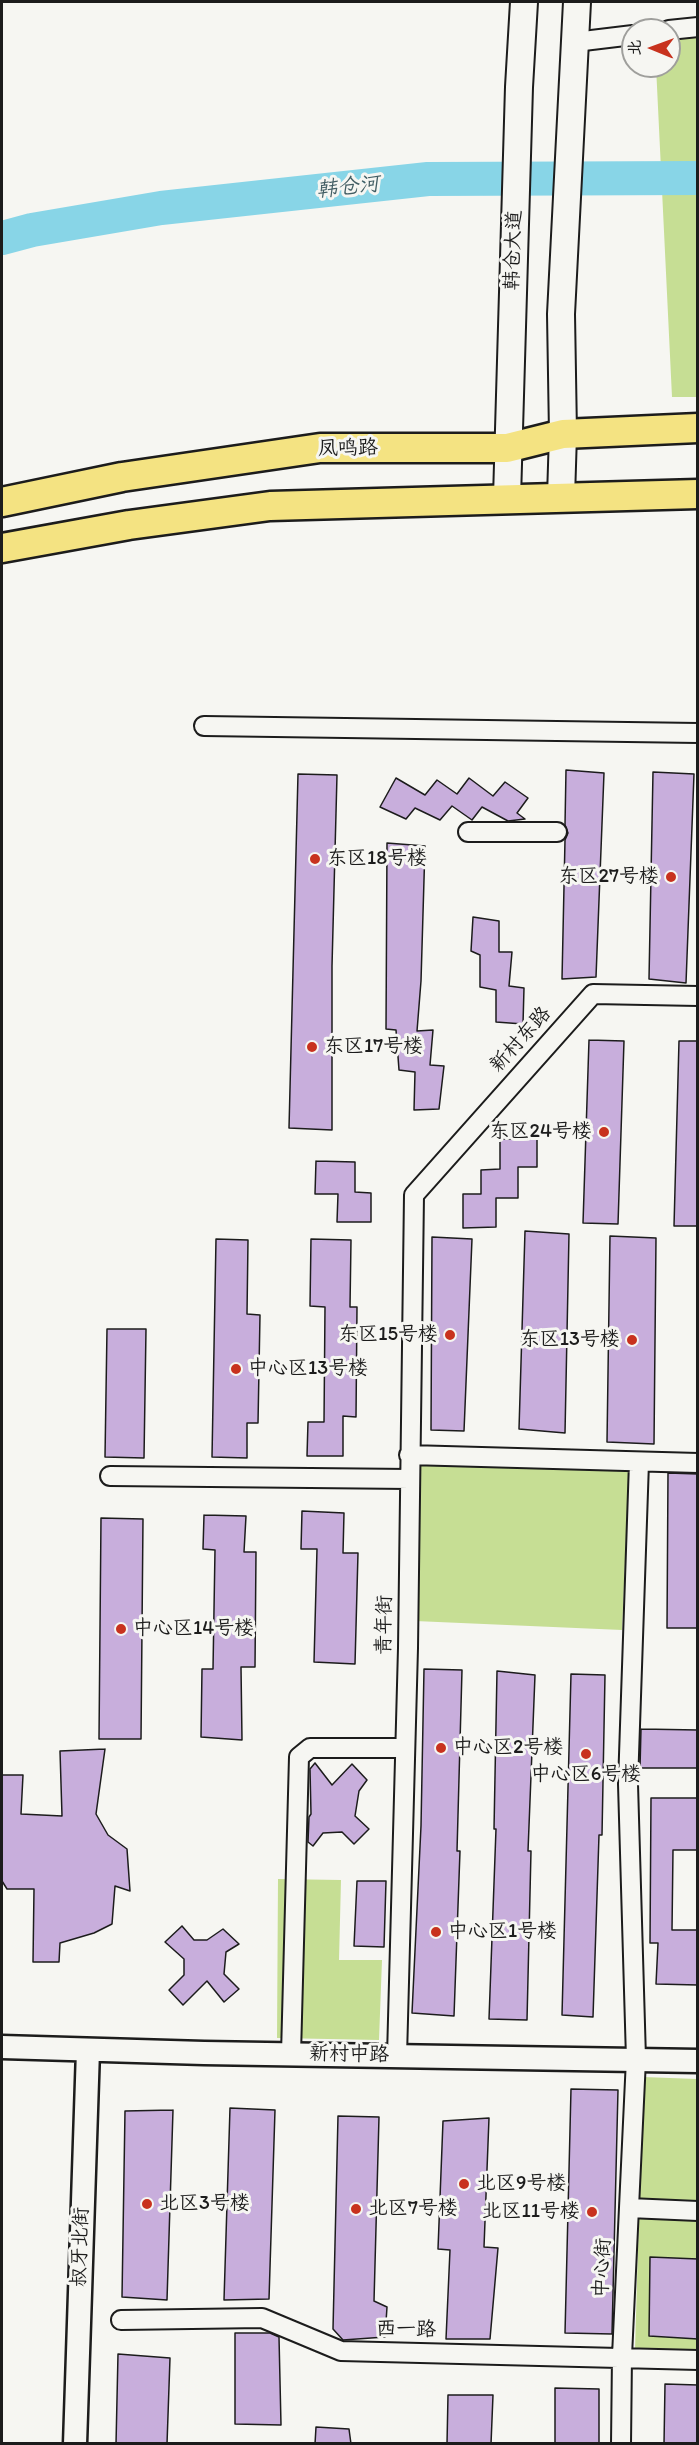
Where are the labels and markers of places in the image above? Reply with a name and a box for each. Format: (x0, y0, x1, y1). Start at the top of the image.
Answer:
place label: 东区18号楼 (327, 847, 427, 871)
marker: 东区18号楼 (308, 852, 322, 866)
place label: 东区27号楼 (559, 865, 659, 889)
marker: 东区27号楼 (664, 870, 678, 884)
place label: 东区17号楼 (324, 1035, 423, 1059)
marker: 东区17号楼 (305, 1040, 319, 1054)
place label: 东区24号楼 (489, 1120, 592, 1144)
marker: 东区24号楼 (597, 1125, 611, 1139)
place label: 东区15号楼 (338, 1323, 438, 1347)
marker: 东区15号楼 (443, 1328, 457, 1342)
place label: 东区13号楼 (520, 1328, 620, 1352)
marker: 东区13号楼 (625, 1333, 639, 1347)
place label: 中心区13号楼 (248, 1357, 368, 1381)
marker: 中心区13号楼 (229, 1362, 243, 1376)
place label: 中心区14号楼 (133, 1617, 254, 1641)
marker: 中心区14号楼 (114, 1622, 128, 1636)
place label: 中心区2号楼 (453, 1736, 564, 1760)
marker: 中心区2号楼 (434, 1741, 448, 1755)
marker: 中心区6号楼 (579, 1747, 593, 1761)
place label: 中心区6号楼 (531, 1763, 641, 1787)
place label: 中心区1号楼 (448, 1920, 557, 1944)
marker: 中心区1号楼 (429, 1925, 443, 1939)
place label: 北区9号楼 (476, 2172, 566, 2196)
marker: 北区9号楼 (457, 2177, 471, 2191)
place label: 北区3号楼 (159, 2192, 250, 2216)
marker: 北区3号楼 (140, 2197, 154, 2211)
place label: 北区7号楼 (368, 2197, 458, 2221)
place label: 北区11号楼 (481, 2200, 580, 2224)
marker: 北区7号楼 (349, 2202, 363, 2216)
marker: 北区11号楼 (585, 2205, 599, 2219)

